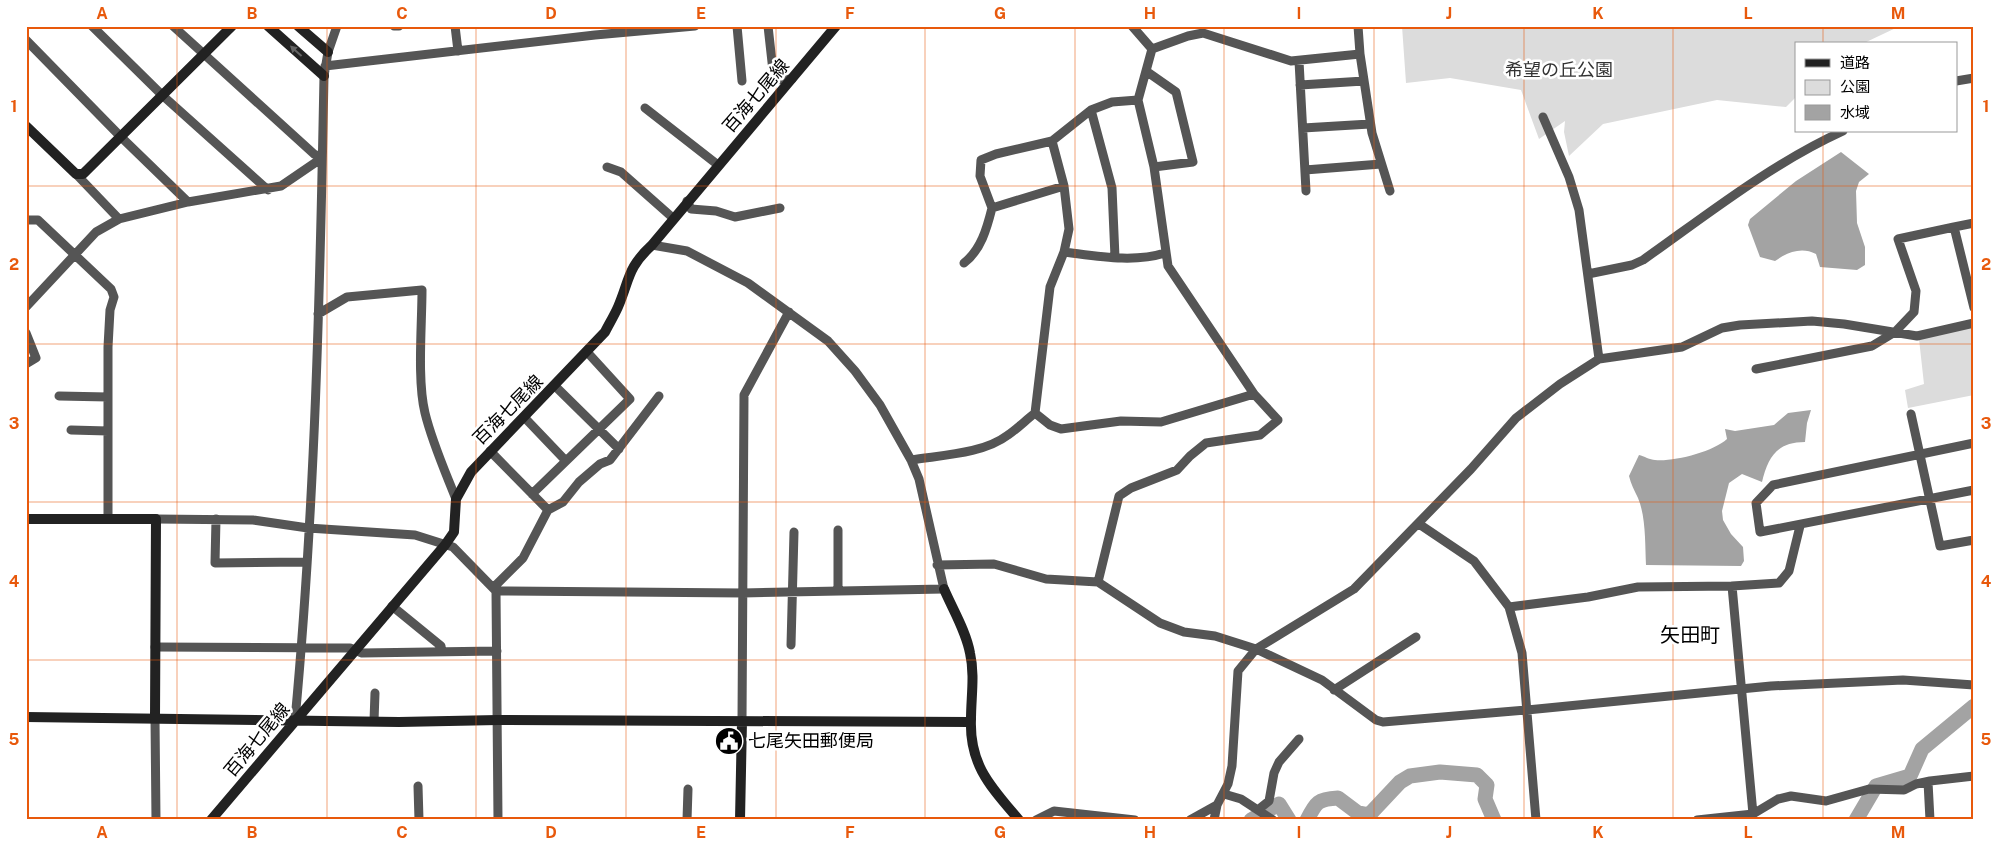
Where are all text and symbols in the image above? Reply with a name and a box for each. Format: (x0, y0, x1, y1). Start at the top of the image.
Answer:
text: A (96, 4, 108, 23)
text: B (247, 4, 258, 23)
text: C (396, 4, 408, 23)
text: D (545, 4, 557, 23)
text: E (696, 4, 706, 23)
text: F (845, 4, 855, 23)
text: G (994, 4, 1006, 23)
text: H (1144, 4, 1156, 23)
text: I (1297, 4, 1301, 23)
text: J (1446, 4, 1452, 23)
text: K (1592, 4, 1604, 23)
text: L (1743, 4, 1753, 23)
text: M (1891, 4, 1905, 23)
legend (1795, 42, 1958, 132)
one-way arrow (290, 46, 302, 57)
text: 道路 (1840, 54, 1870, 71)
street label: 百海七尾線 (718, 55, 793, 137)
park label: 希望の丘公園 (1505, 59, 1613, 80)
text: 公園 (1840, 78, 1870, 95)
text: 1 (11, 97, 17, 116)
text: 1 (1983, 97, 1989, 116)
text: 水域 (1840, 104, 1870, 121)
text: 2 (9, 255, 19, 274)
text: 2 (1981, 255, 1991, 274)
street label: 百海七尾線 (468, 370, 547, 449)
text: 3 (9, 414, 19, 433)
text: 3 (1981, 414, 1991, 433)
text: 4 (9, 572, 20, 591)
text: 4 (1981, 572, 1992, 591)
district label: 矢田町 (1660, 623, 1720, 647)
street label: 百海七尾線 (220, 698, 294, 781)
public building icon: 七尾矢田郵便局 (714, 726, 744, 756)
text: 5 (9, 730, 20, 749)
place label: 七尾矢田郵便局 (748, 730, 874, 751)
text: 5 (1981, 730, 1992, 749)
text: A (96, 823, 108, 842)
text: B (247, 823, 258, 842)
text: C (396, 823, 408, 842)
text: D (545, 823, 557, 842)
text: E (696, 823, 706, 842)
text: F (845, 823, 855, 842)
text: G (994, 823, 1006, 842)
text: H (1144, 823, 1156, 842)
text: I (1297, 823, 1301, 842)
text: J (1446, 823, 1452, 842)
text: K (1592, 823, 1604, 842)
text: L (1743, 823, 1753, 842)
text: M (1891, 823, 1905, 842)

